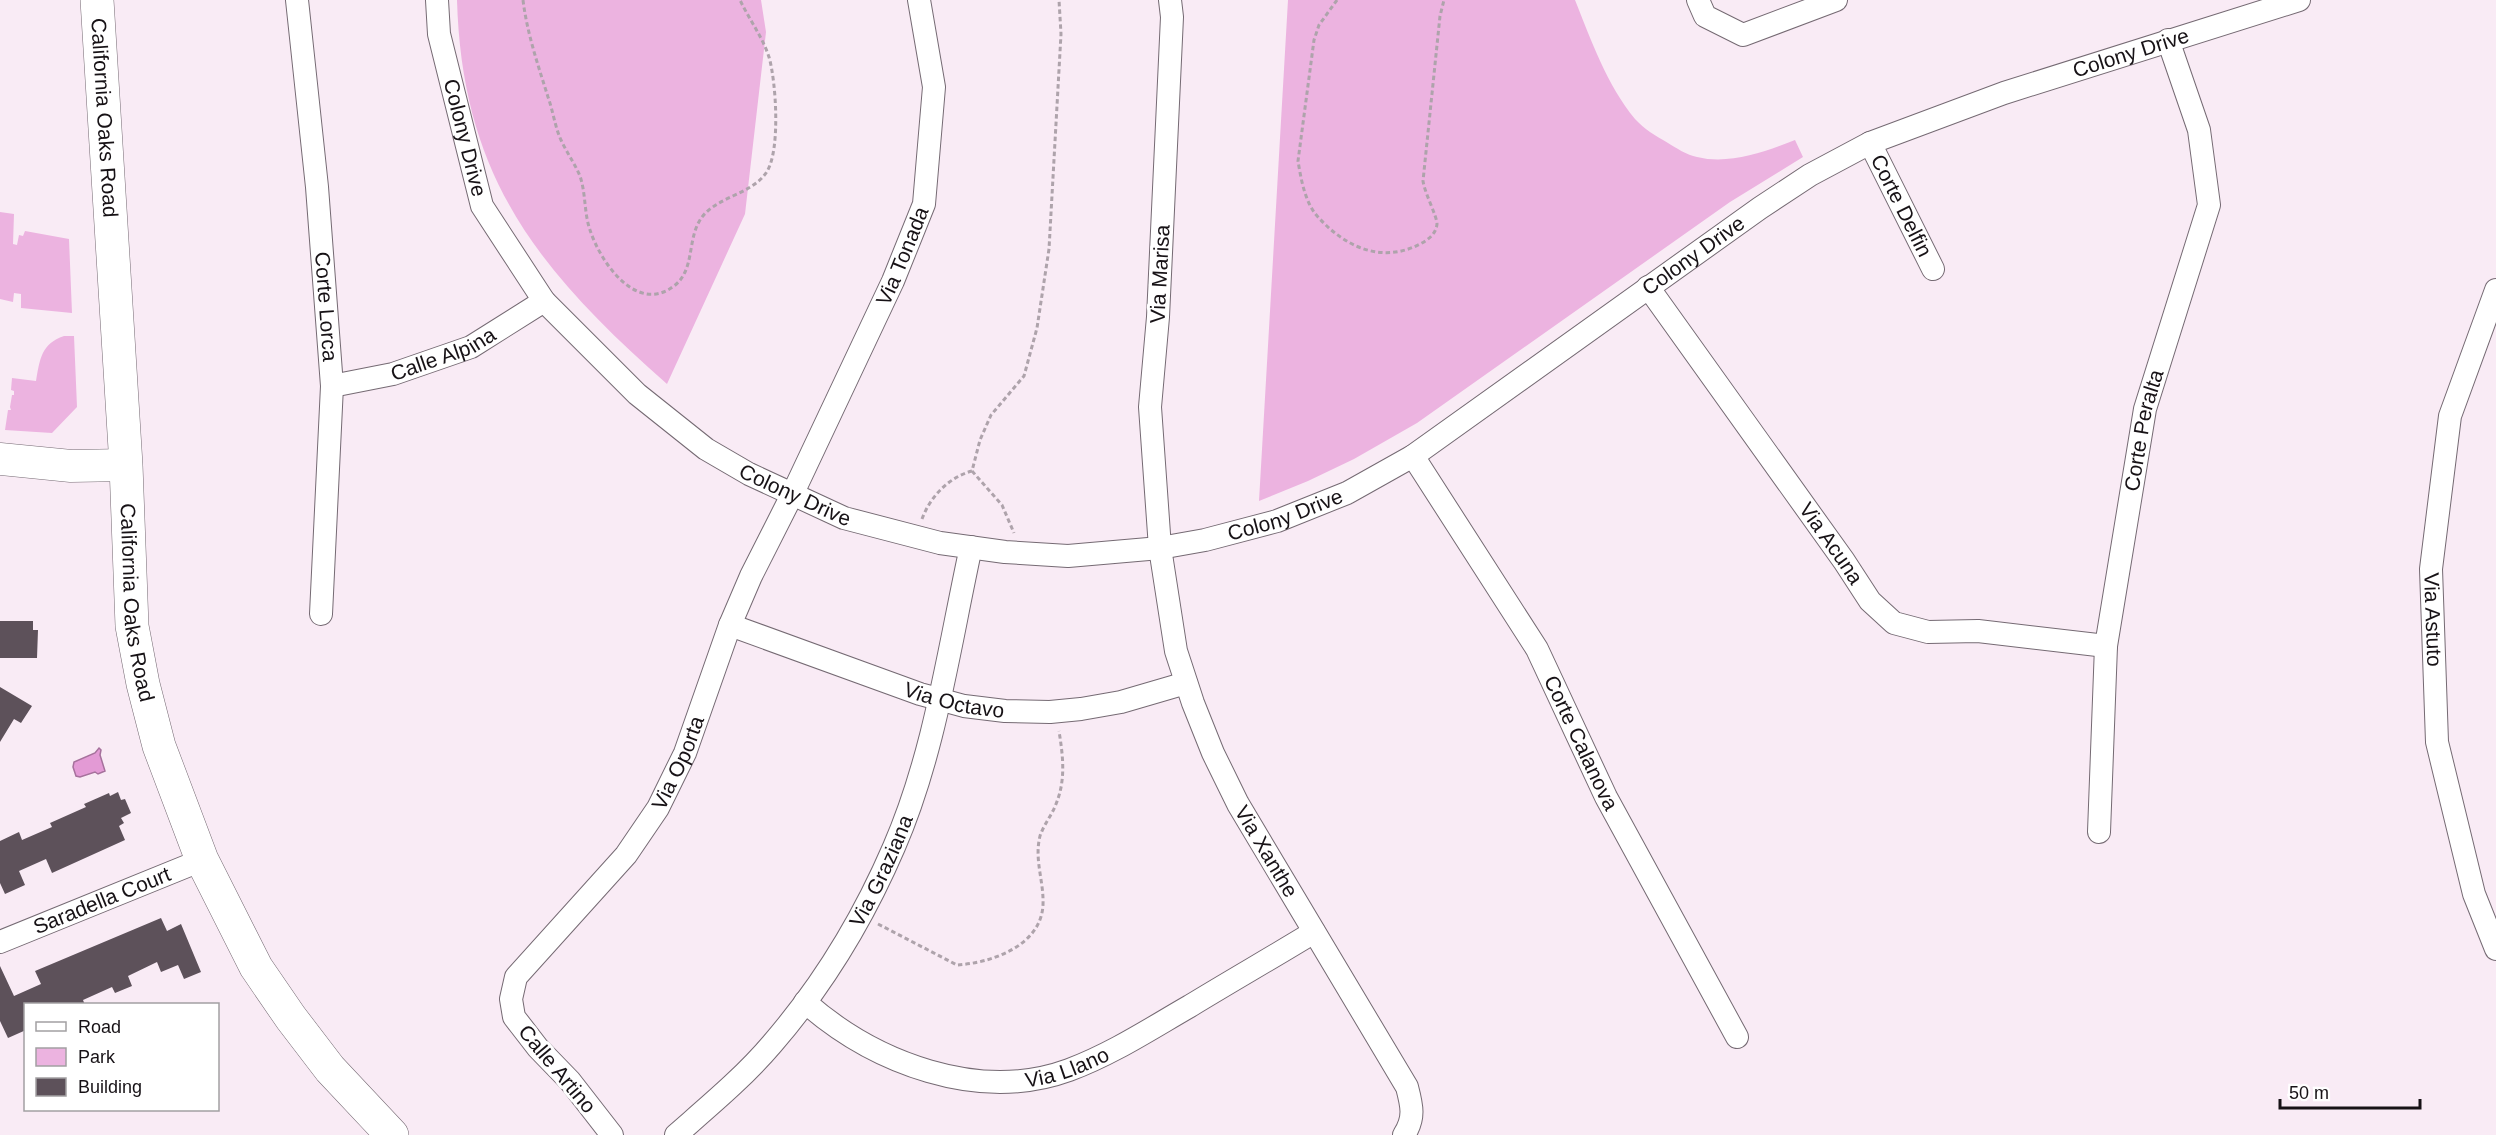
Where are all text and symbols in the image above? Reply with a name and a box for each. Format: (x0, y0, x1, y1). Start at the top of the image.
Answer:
street label: California Oaks Road (87, 17, 123, 218)
street label: Colony Drive (2070, 23, 2192, 82)
street label: Colony Drive (440, 76, 491, 199)
street label: Corte Delfin (1867, 151, 1937, 260)
street label: Via Tonada (871, 203, 933, 309)
street label: Colony Drive (1637, 211, 1749, 300)
street label: Via Marisa (1145, 224, 1174, 324)
street label: Corte Lorca (311, 251, 342, 362)
street label: Calle Alpina (387, 322, 500, 385)
street label: Corte Peralta (2120, 366, 2168, 493)
street label: Colony Drive (735, 459, 853, 530)
street label: Colony Drive (1225, 484, 1346, 545)
street label: Via Acuna (1795, 498, 1868, 588)
street label: California Oaks Road (116, 503, 159, 704)
street label: Via Astuto (2420, 572, 2446, 667)
street label: Corte Calanova (1540, 672, 1623, 814)
street label: Via Octavo (901, 677, 1006, 722)
street label: Via Oporta (647, 713, 708, 813)
street label: Via Xanthe (1231, 801, 1303, 901)
street label: Via Graziana (845, 811, 917, 931)
street label: Saradella Court (30, 862, 174, 938)
legend (24, 1003, 219, 1111)
text: Road (78, 1017, 121, 1037)
street label: Calle Artino (514, 1020, 601, 1117)
street label: Via Llano (1023, 1042, 1112, 1091)
text: Park (78, 1047, 116, 1067)
scale bar (2280, 1072, 2420, 1110)
text: Building (78, 1077, 142, 1097)
text: 50 m (2289, 1083, 2329, 1103)

